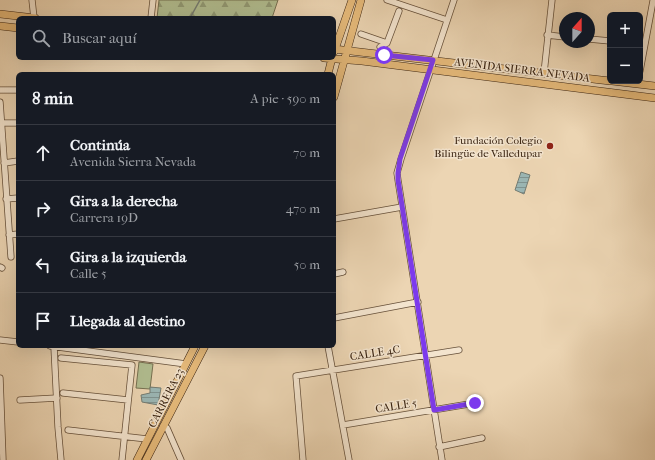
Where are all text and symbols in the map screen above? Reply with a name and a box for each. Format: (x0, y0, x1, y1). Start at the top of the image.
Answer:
north arrow (559, 12, 595, 48)
map controls (607, 12, 643, 84)
button: + (607, 12, 643, 48)
search box (16, 16, 336, 60)
icon: search (30, 27, 52, 49)
text: Buscar aquí (62, 29, 137, 47)
route start (375, 46, 393, 64)
button: − (607, 48, 643, 84)
street label: AVENIDA SIERRA NEVADA (452, 55, 591, 85)
text: 8 min (32, 88, 73, 108)
text: A pie · 590 m (250, 91, 320, 106)
place label: Fundación Colegio Bilingüe de Valledupar (434, 134, 542, 160)
text: Continúa (70, 136, 130, 154)
marker: Fundación Colegio Bilingüe de Valledupar (545, 141, 555, 151)
icon: ahead (32, 142, 54, 164)
text: 70 m (293, 145, 320, 160)
text: Avenida Sierra Nevada (70, 154, 196, 169)
text: Gira a la derecha (70, 192, 177, 210)
icon: right (32, 198, 54, 220)
text: 470 m (286, 201, 320, 216)
text: Carrera 19D (70, 210, 138, 225)
text: Gira a la izquierda (70, 248, 186, 266)
icon: left (32, 254, 54, 276)
text: 50 m (294, 257, 320, 272)
text: Calle 5 (70, 266, 107, 281)
icon: arrive (32, 310, 54, 332)
text: Llegada al destino (70, 312, 185, 330)
street label: CALLE 4C (349, 343, 401, 363)
street label: CARRERA 23 (145, 366, 187, 430)
route end (466, 394, 484, 412)
street label: CALLE 5 (374, 396, 418, 416)

